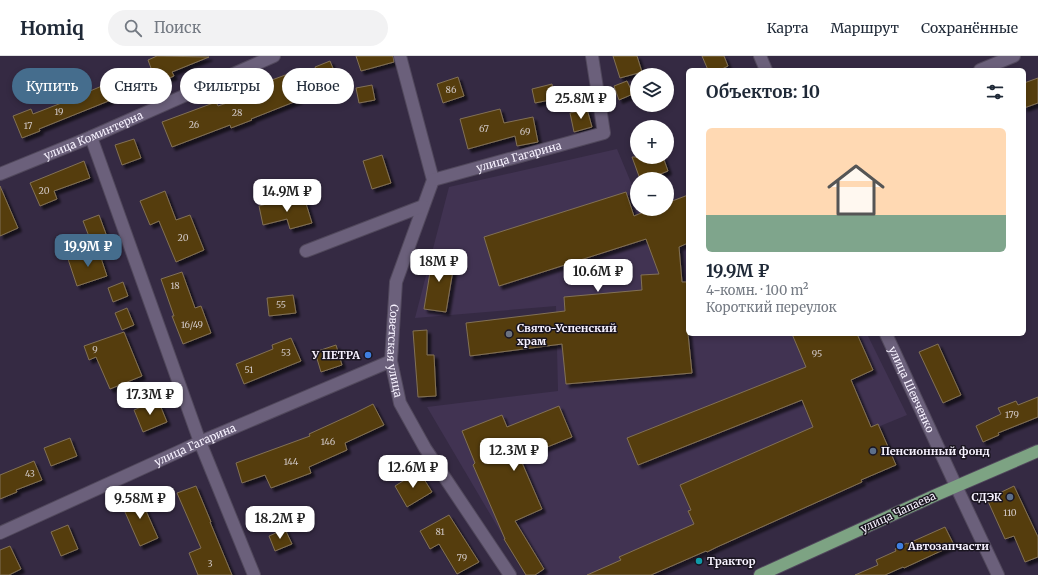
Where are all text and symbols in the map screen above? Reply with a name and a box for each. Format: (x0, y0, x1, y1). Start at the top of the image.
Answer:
search box (108, 10, 388, 46)
text: Homiq (20, 16, 84, 40)
icon: search (122, 17, 144, 39)
text: Поиск (154, 18, 201, 37)
text: Карта (767, 19, 808, 37)
text: Маршрут (830, 19, 899, 37)
text: Сохранённые (921, 19, 1018, 37)
chip: Купить (12, 68, 92, 104)
chip: Снять (100, 68, 172, 104)
chip: Фильтры (180, 68, 274, 104)
chip: Новое (282, 68, 354, 104)
map controls (630, 68, 674, 216)
button: layers (630, 68, 674, 112)
text: Объектов: 10 (706, 81, 820, 103)
icon: filters (984, 81, 1006, 103)
house number: 86 (446, 84, 457, 95)
pin: 25.8M ₽ (544, 86, 618, 120)
text: 25.8M ₽ (555, 90, 607, 107)
house number: 19 (54, 106, 64, 117)
house number: 28 (232, 107, 242, 118)
street label: улица Коминтерна (42, 108, 145, 163)
house number: 26 (189, 119, 200, 130)
house number: 17 (24, 120, 32, 131)
button: + (630, 120, 674, 164)
house number: 67 (479, 123, 489, 134)
house number: 69 (520, 126, 530, 137)
street label: улица Гагарина (475, 138, 563, 175)
icon: home (820, 154, 892, 226)
button: − (630, 172, 674, 216)
pin: 14.9M ₽ (250, 179, 324, 213)
text: 14.9M ₽ (262, 183, 312, 200)
house number: 20 (39, 185, 50, 196)
house number: 20 (178, 232, 189, 243)
pin: 19.9M ₽ (51, 234, 125, 268)
text: 19.9M ₽ (64, 238, 112, 255)
pin: 18M ₽ (411, 249, 467, 283)
text: 18M ₽ (419, 253, 459, 270)
pin: 10.6M ₽ (561, 259, 635, 293)
text: 19.9M ₽ (706, 260, 770, 282)
text: 10.6M ₽ (573, 263, 623, 280)
house number: 18 (170, 280, 180, 291)
text: 4-комн. · 100 m² (706, 282, 808, 299)
house number: 55 (276, 299, 286, 310)
text: Короткий переулок (706, 299, 837, 316)
street label: Советская улица (384, 304, 406, 399)
house number: 16/49 (181, 319, 203, 330)
place label: Свято-Успенский храм (517, 321, 617, 348)
marker: Свято-Успенский храм (504, 329, 514, 339)
house number: 9 (92, 344, 98, 355)
street label: улица Шевченко (886, 344, 938, 435)
house number: 53 (281, 347, 291, 358)
place label: У ПЕТРА (311, 348, 360, 362)
house number: 95 (812, 348, 822, 359)
marker: У ПЕТРА (363, 350, 373, 360)
house number: 51 (245, 364, 253, 375)
pin: 17.3M ₽ (113, 382, 187, 416)
text: 17.3M ₽ (126, 386, 174, 403)
house number: 179 (1005, 409, 1019, 420)
street label: улица Гагарина (152, 421, 238, 469)
house number: 146 (321, 436, 336, 447)
pin: 12.3M ₽ (477, 438, 551, 472)
text: 12.3M ₽ (489, 442, 539, 459)
place label: Пенсионный фонд (881, 444, 990, 458)
marker: Пенсионный фонд (868, 446, 878, 456)
pin: 12.6M ₽ (376, 455, 450, 489)
house number: 144 (284, 456, 299, 467)
text: 12.6M ₽ (388, 459, 438, 476)
house number: 43 (25, 468, 35, 479)
pin: 9.58M ₽ (103, 486, 177, 520)
street label: улица Чапаева (858, 488, 938, 536)
text: 9.58M ₽ (114, 490, 166, 507)
place label: СДЭК (971, 490, 1002, 504)
marker: СДЭК (1005, 492, 1015, 502)
pin: 18.2M ₽ (243, 506, 317, 540)
house number: 110 (1003, 507, 1017, 518)
text: 18.2M ₽ (255, 510, 305, 527)
house number: 81 (435, 526, 445, 537)
place label: Автозапчасти (907, 539, 989, 553)
marker: Автозапчасти (895, 541, 905, 551)
house number: 79 (457, 552, 467, 563)
place label: Трактор (707, 554, 755, 568)
marker: Трактор (694, 556, 704, 566)
house number: 3 (207, 558, 213, 569)

